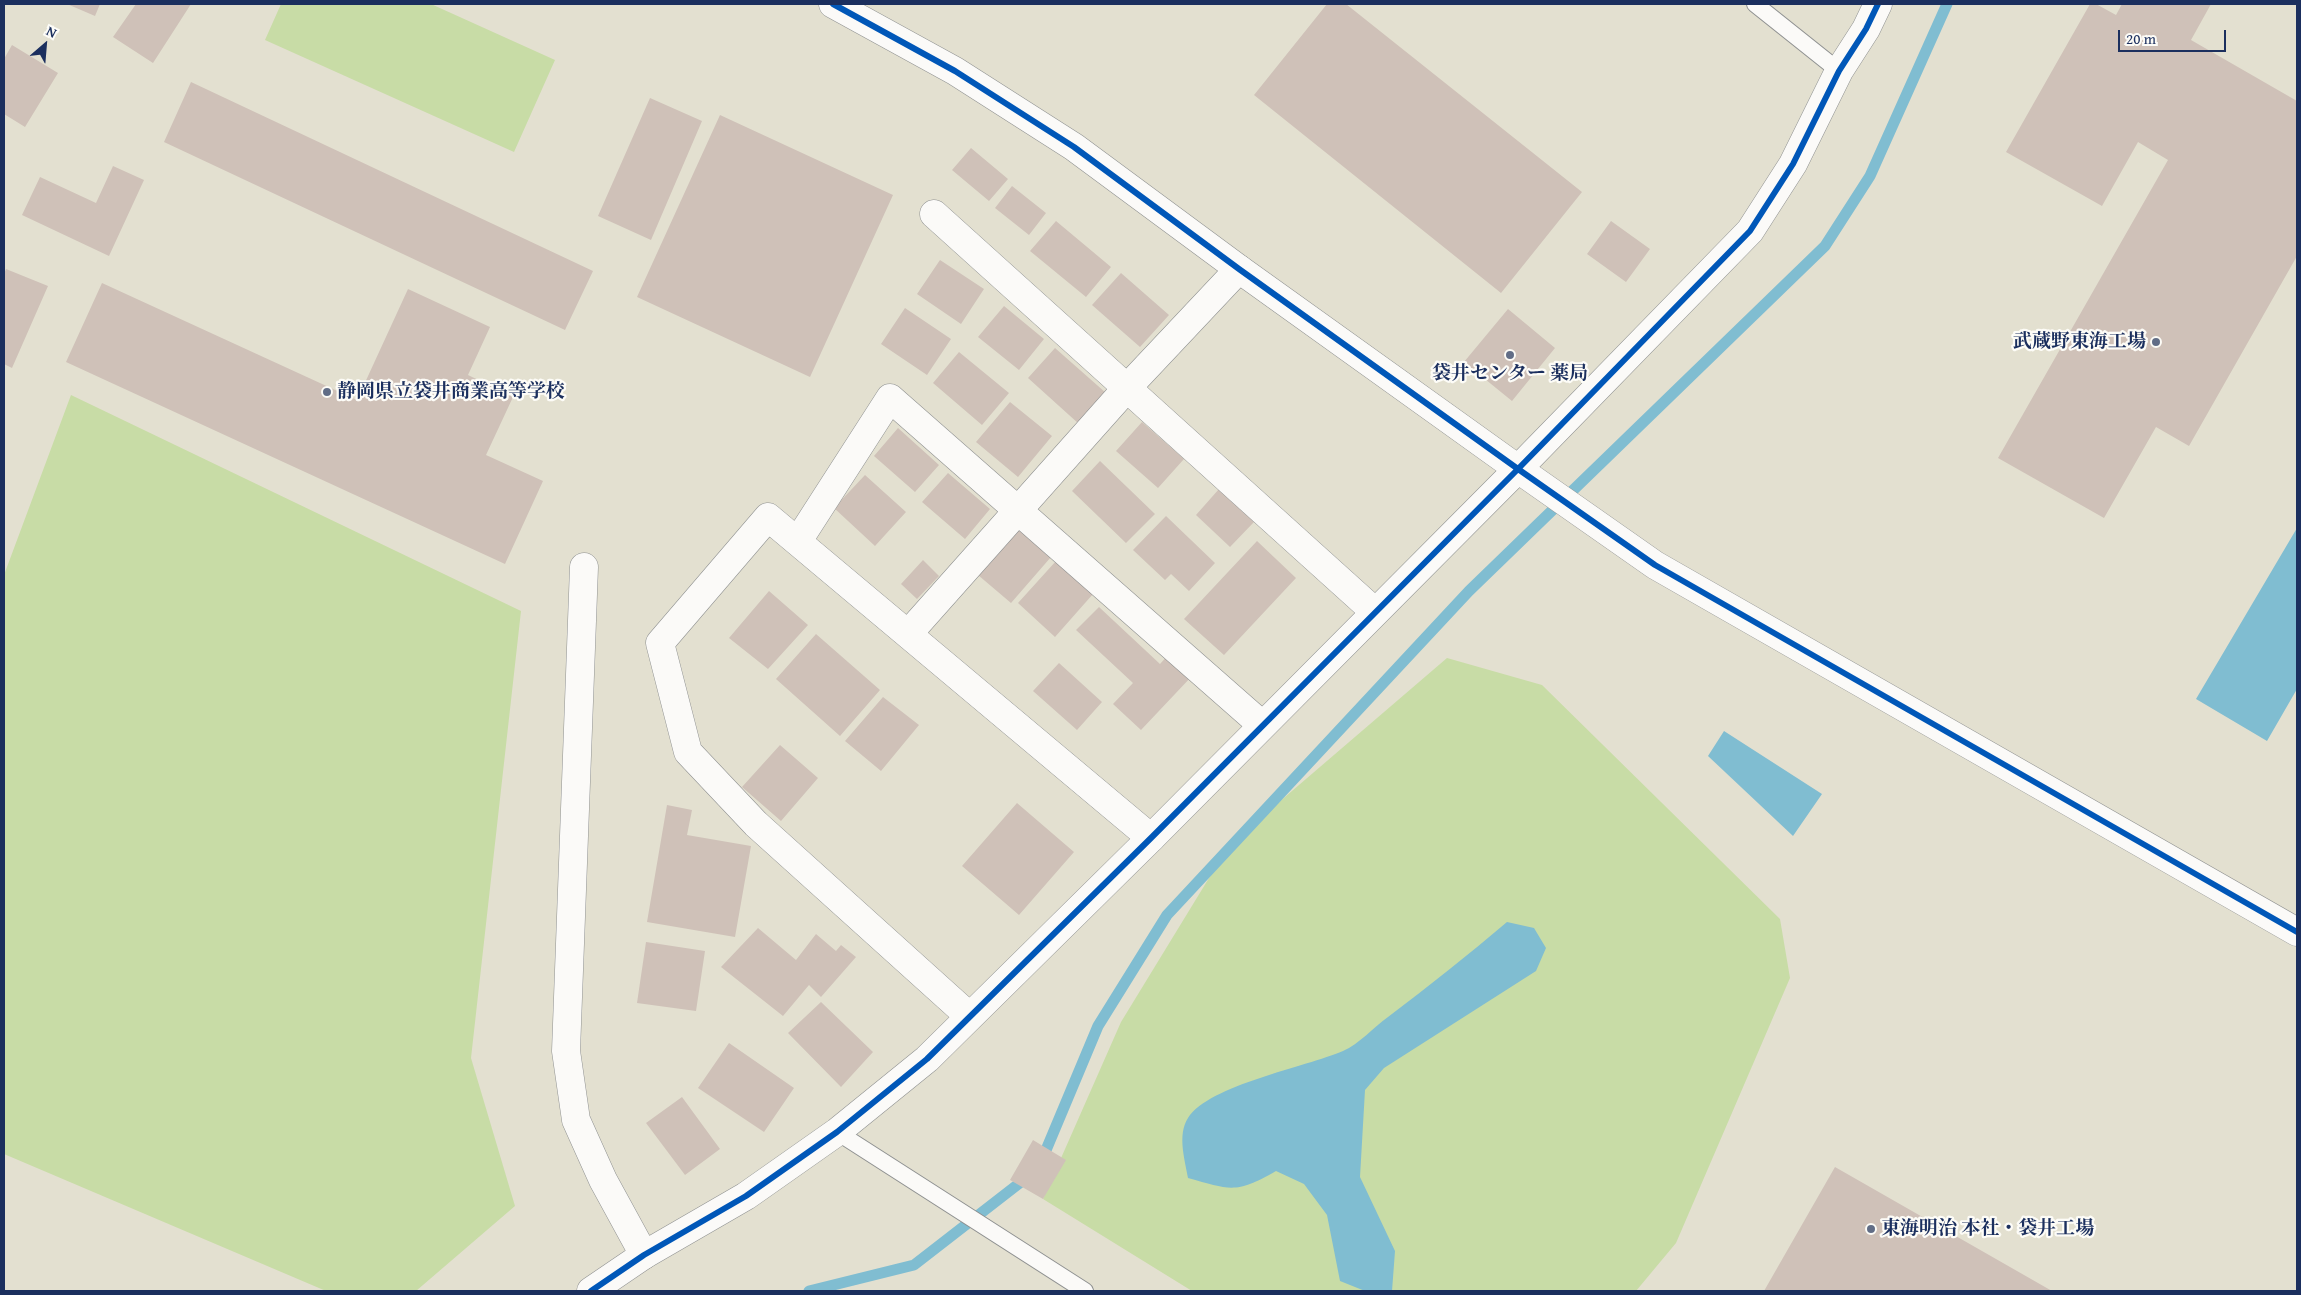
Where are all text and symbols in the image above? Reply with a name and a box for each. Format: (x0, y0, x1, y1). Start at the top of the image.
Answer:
north arrow (20, 20, 70, 70)
scale bar (2121, 20, 2228, 52)
text: N (43, 21, 61, 43)
text: 20 m (2126, 28, 2156, 49)
place label: 武蔵野東海工場 (2013, 331, 2146, 353)
marker: 武蔵野東海工場 (2150, 336, 2162, 348)
marker: 袋井センター 薬局 (1504, 349, 1516, 361)
place label: 袋井センター 薬局 (1432, 363, 1588, 385)
place label: 静岡県立袋井商業高等学校 (337, 381, 565, 403)
marker: 静岡県立袋井商業高等学校 (321, 386, 333, 398)
place label: 東海明治 本社・袋井工場 (1881, 1218, 2094, 1240)
marker: 東海明治 本社・袋井工場 (1865, 1223, 1877, 1235)

